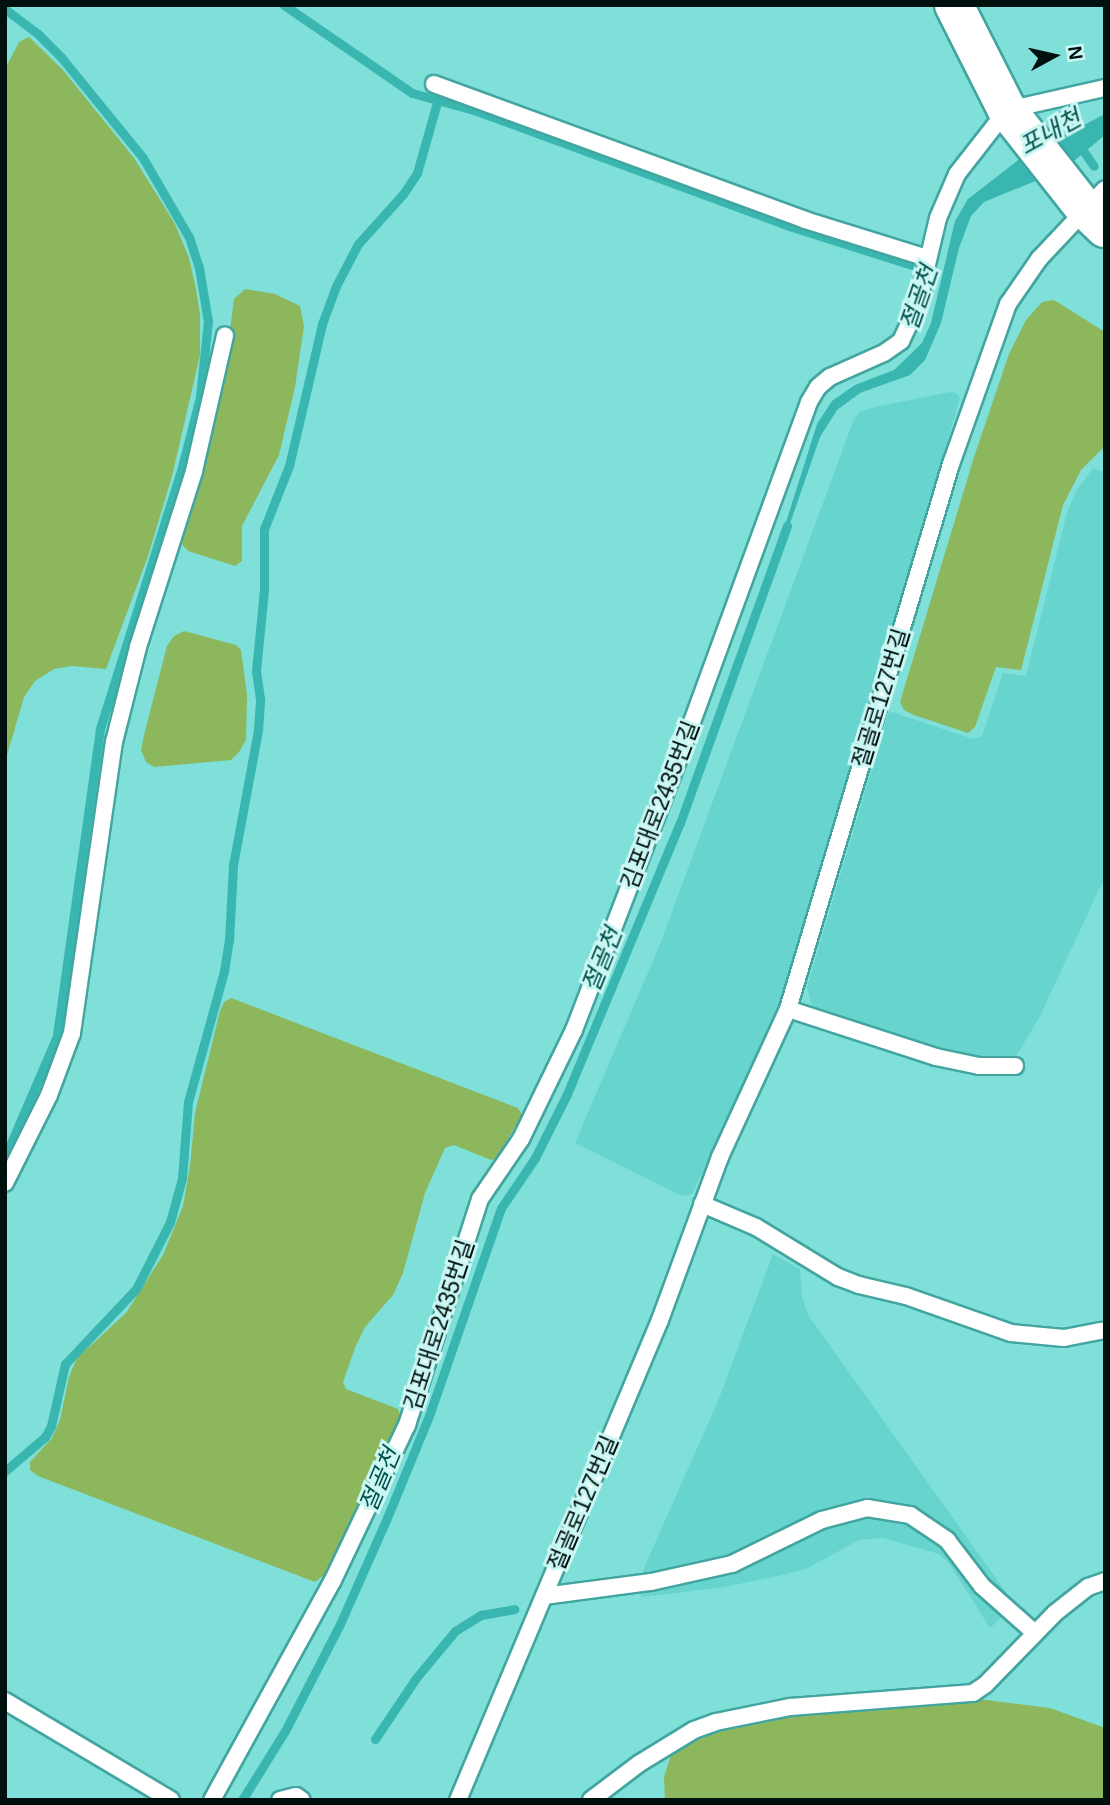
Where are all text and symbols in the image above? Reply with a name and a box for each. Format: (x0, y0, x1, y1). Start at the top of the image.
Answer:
north arrow (1019, 21, 1089, 91)
text: N (1064, 45, 1087, 61)
water label: 포내천 (1014, 103, 1086, 161)
water label: 절골천 (895, 262, 943, 334)
street label: 절골로127번길 (847, 625, 915, 771)
street label: 김포대로2435번길 (615, 717, 705, 893)
water label: 절골천 (576, 924, 628, 996)
street label: 김포대로2435번길 (398, 1236, 480, 1414)
street label: 절골로127번길 (542, 1431, 624, 1575)
water label: 절골천 (354, 1444, 406, 1516)

